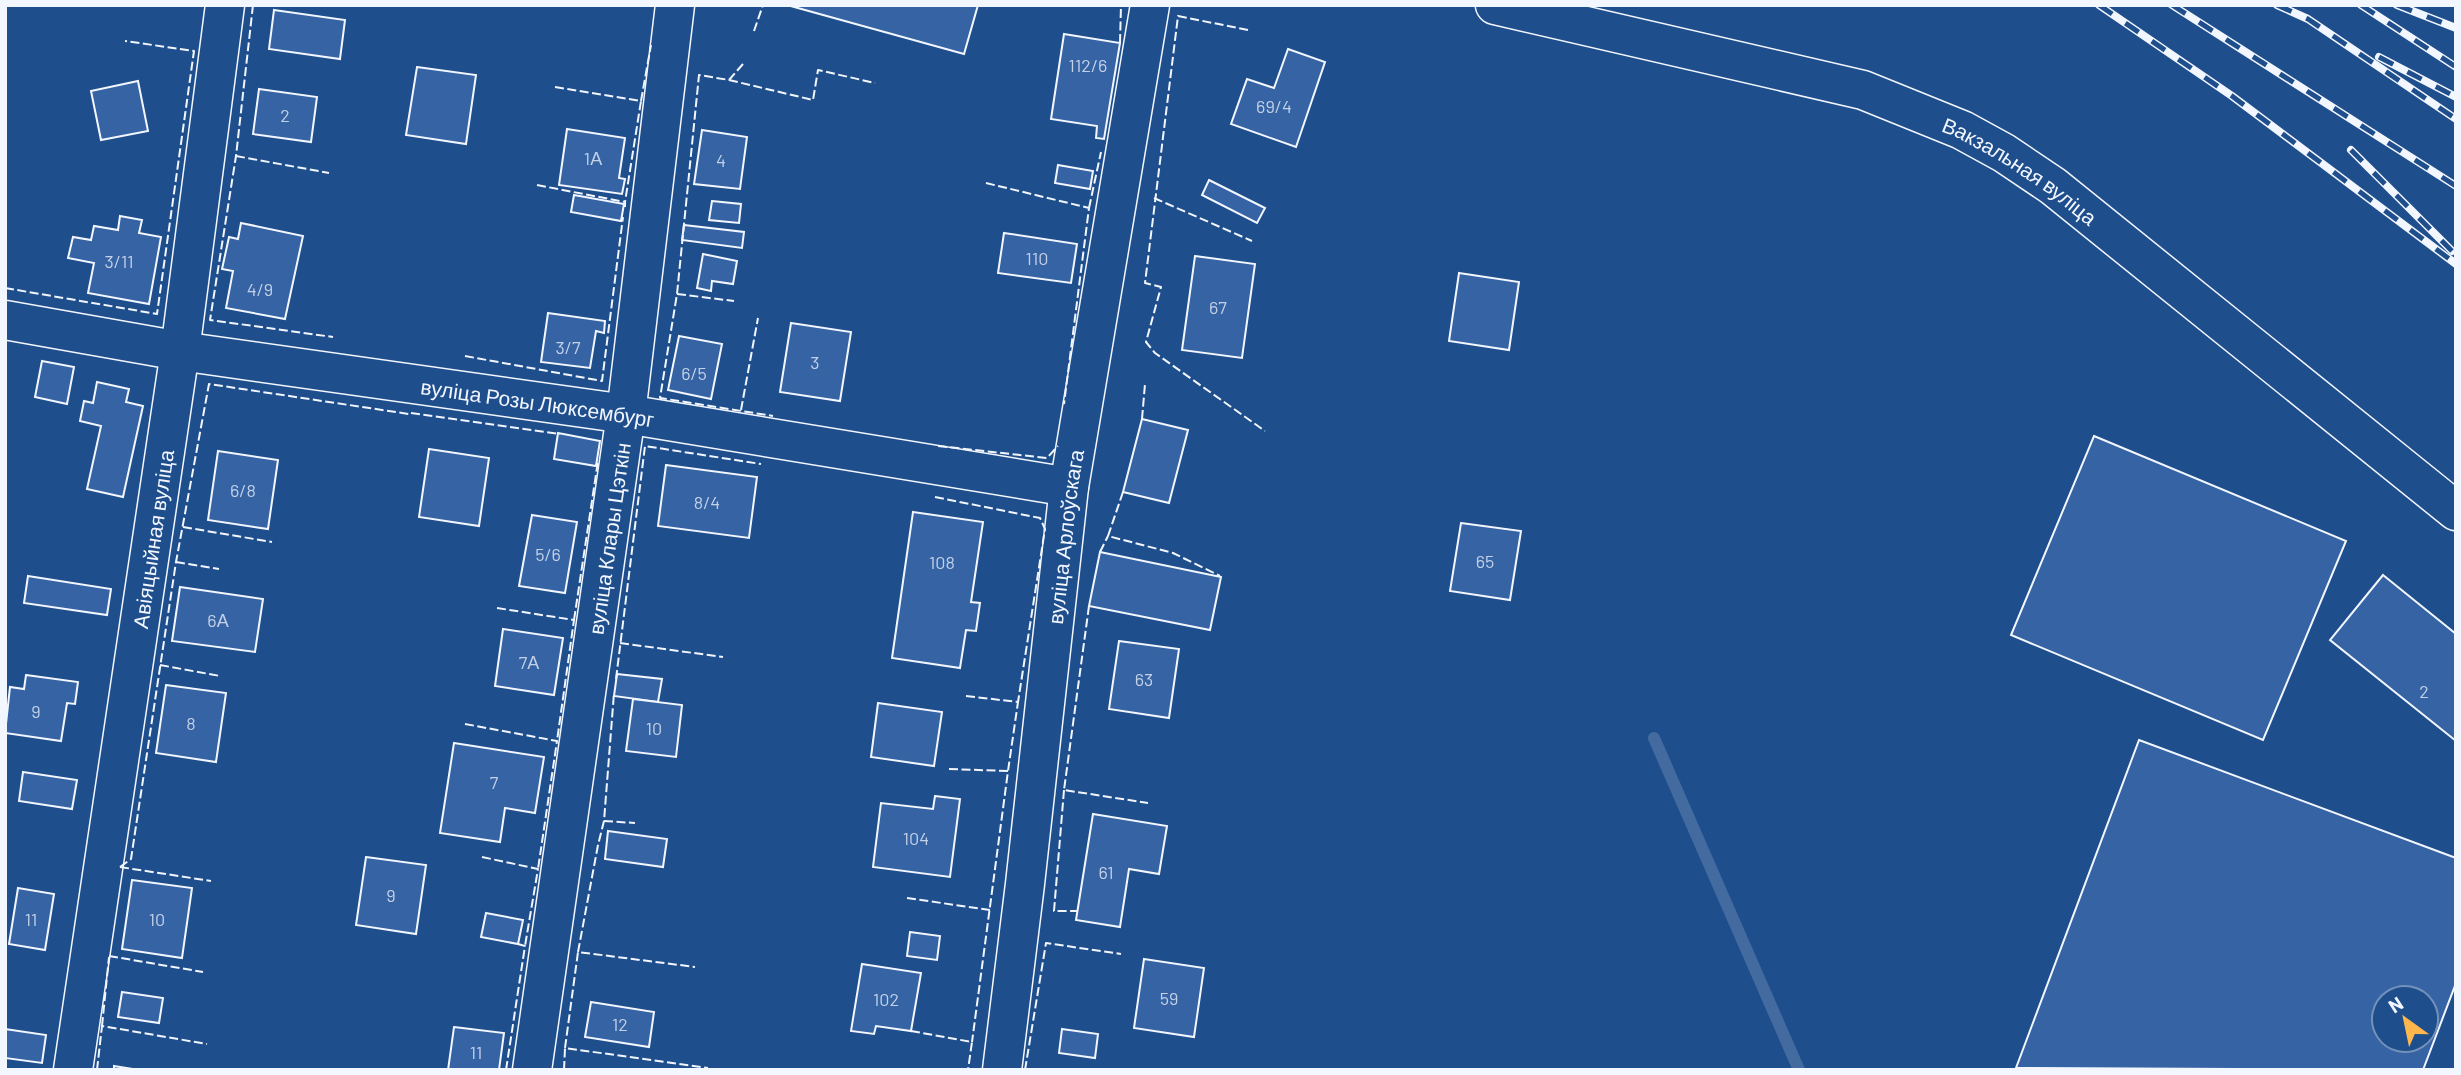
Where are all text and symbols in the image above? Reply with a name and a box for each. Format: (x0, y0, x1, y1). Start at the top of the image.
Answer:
house number: 112/6 (1069, 54, 1107, 76)
house number: 69/4 (1256, 95, 1292, 117)
house number: 2 (280, 104, 290, 126)
street label: Вакзальная вуліца (1939, 111, 2103, 230)
house number: 1А (584, 147, 602, 169)
house number: 4 (716, 149, 726, 171)
house number: 110 (1026, 247, 1048, 269)
house number: 3/11 (104, 250, 134, 272)
house number: 4/9 (247, 278, 273, 300)
house number: 67 (1209, 296, 1227, 318)
house number: 3/7 (556, 336, 581, 358)
house number: 3 (810, 351, 820, 373)
house number: 6/5 (681, 362, 707, 384)
street label: вуліца Розы Люксембург (419, 373, 657, 431)
street label: вуліца Клары Цэткін (582, 441, 634, 636)
street label: вуліца Арлоўскага (1041, 447, 1088, 625)
street label: Авіяцыйная вуліца (126, 448, 178, 630)
house number: 6/8 (230, 479, 256, 501)
house number: 8/4 (694, 491, 720, 513)
house number: 5/6 (535, 543, 561, 565)
house number: 65 (1476, 550, 1494, 572)
house number: 108 (929, 551, 955, 573)
house number: 6А (207, 609, 229, 631)
house number: 7А (519, 651, 539, 673)
house number: 63 (1135, 668, 1153, 690)
house number: 2 (2419, 680, 2429, 702)
house number: 9 (31, 700, 41, 722)
house number: 8 (186, 712, 196, 734)
house number: 10 (646, 717, 662, 739)
house number: 7 (490, 771, 499, 793)
house number: 104 (903, 827, 929, 849)
house number: 61 (1098, 861, 1114, 883)
house number: 9 (386, 884, 396, 906)
house number: 11 (25, 908, 37, 930)
house number: 10 (149, 908, 165, 930)
north arrow (2370, 984, 2440, 1054)
house number: 59 (1160, 987, 1178, 1009)
house number: 102 (873, 988, 899, 1010)
text: N (2384, 991, 2407, 1017)
house number: 12 (612, 1013, 628, 1035)
house number: 11 (470, 1041, 482, 1063)

